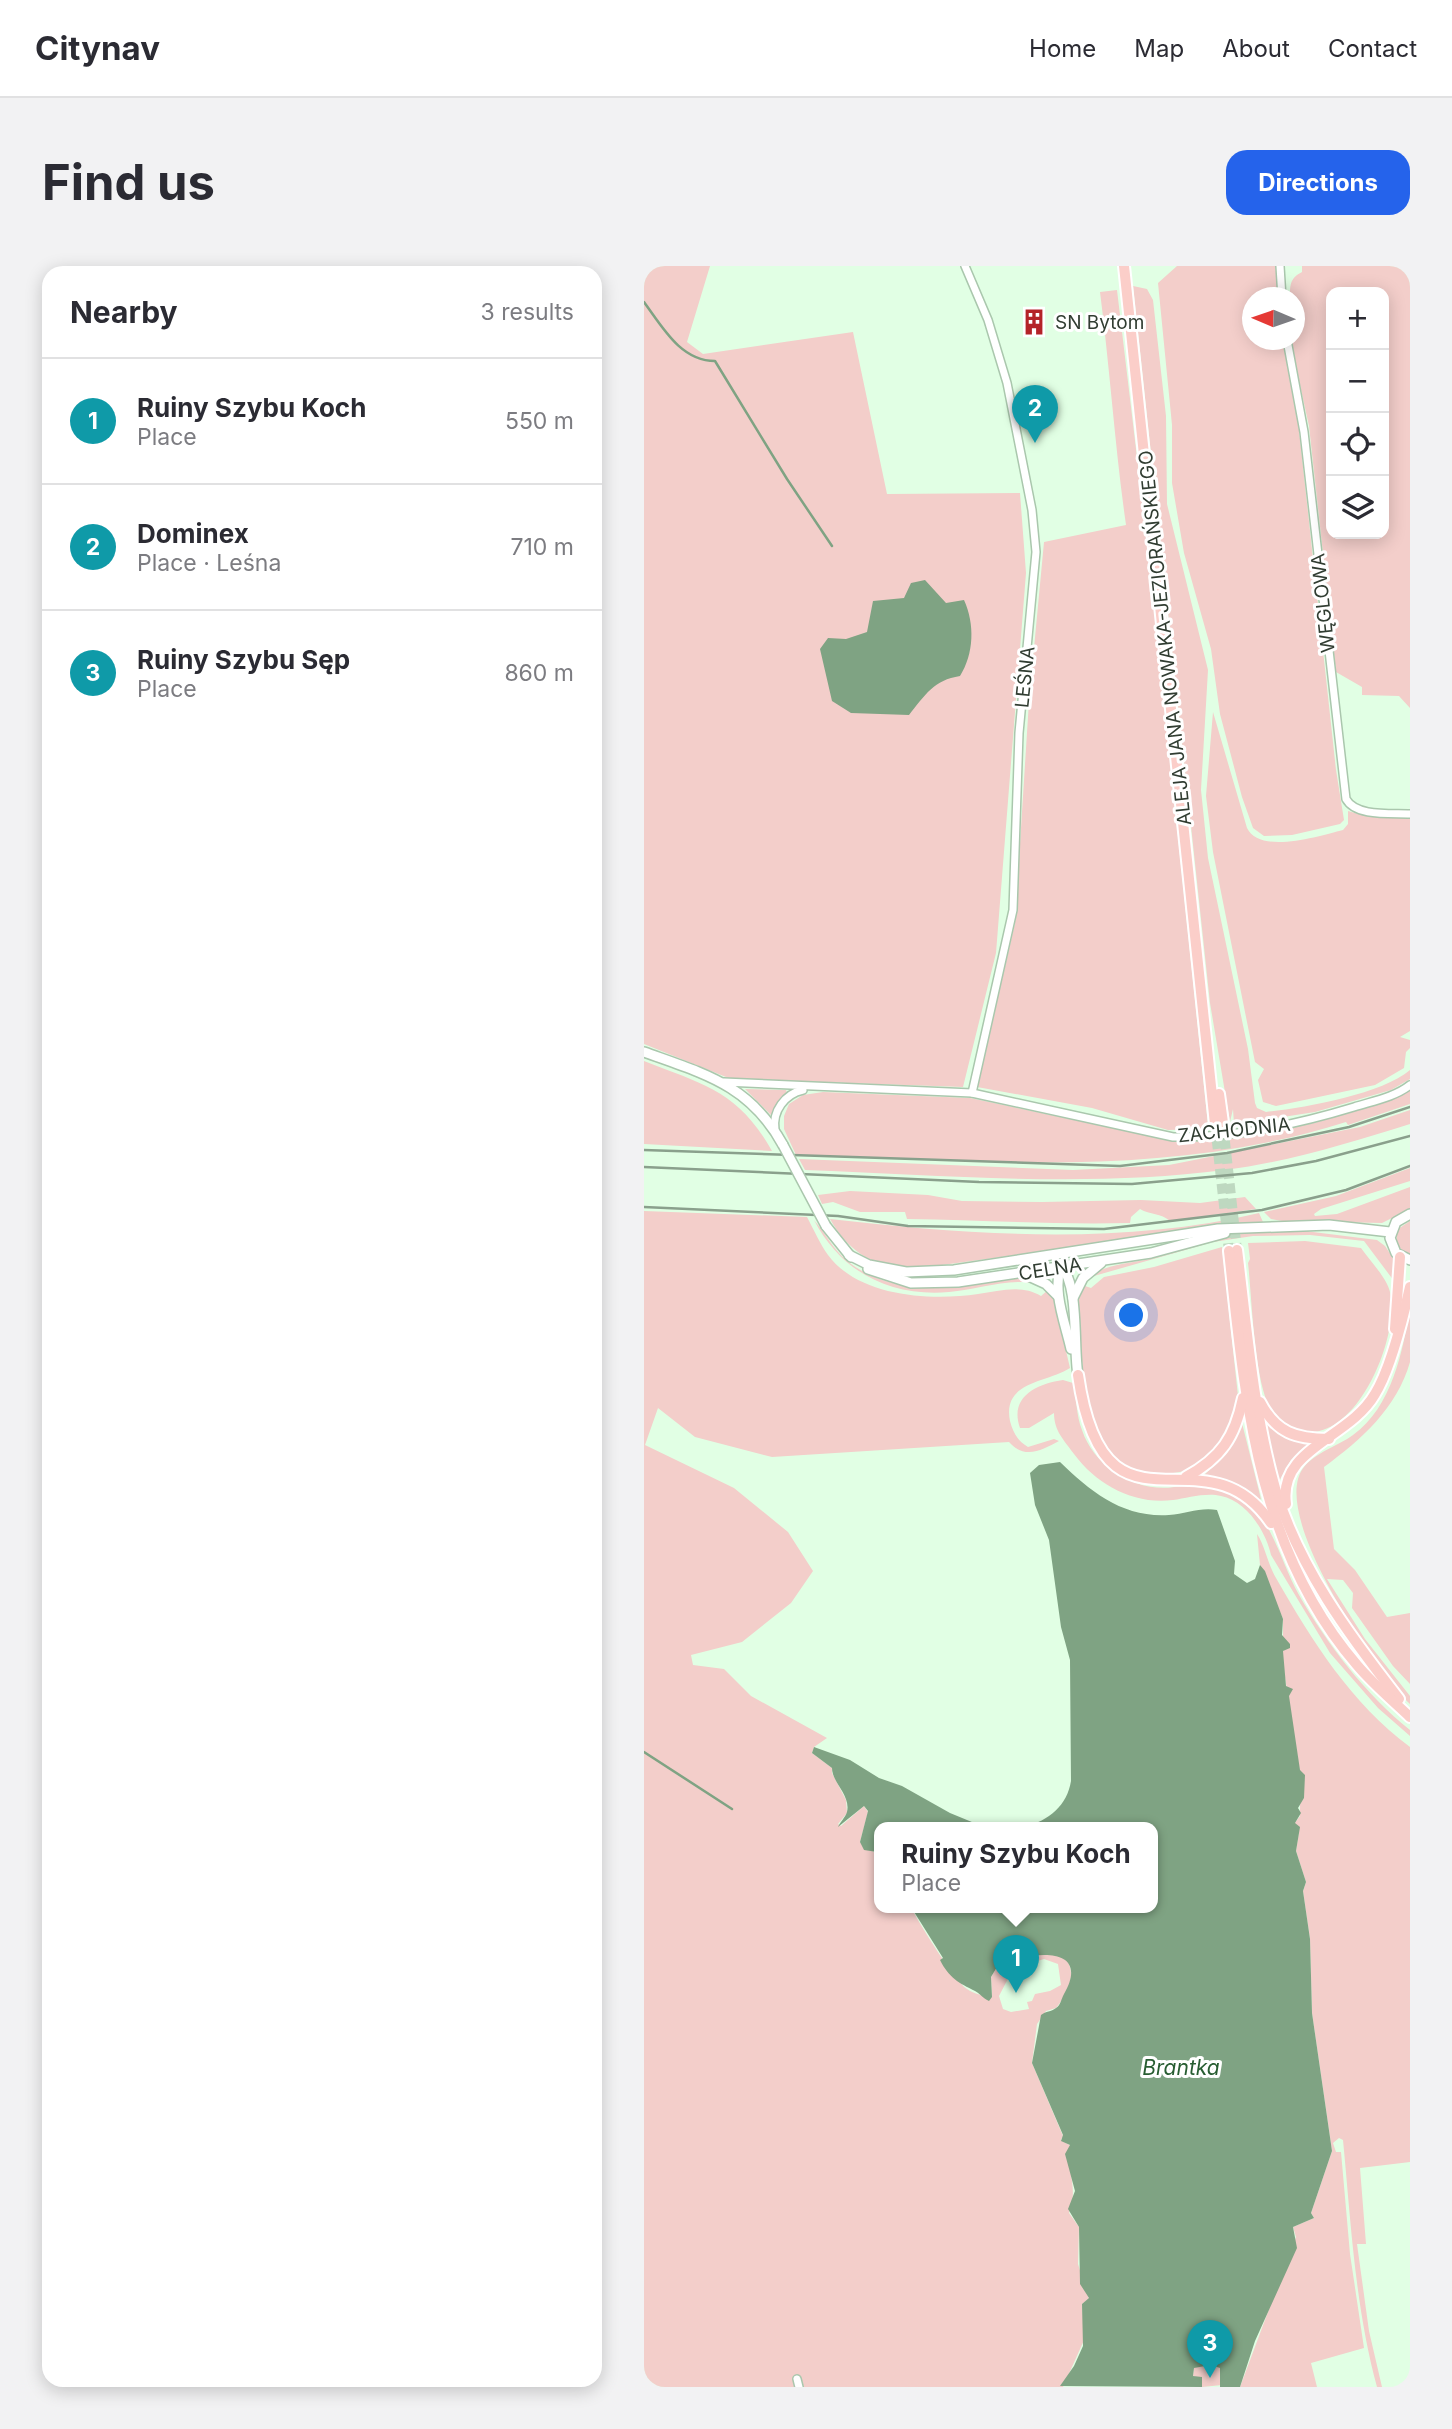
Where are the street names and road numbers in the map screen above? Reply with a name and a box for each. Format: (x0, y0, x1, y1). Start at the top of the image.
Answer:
street label: ALEJA JANA NOWAKA-JEZIORAŃSKIEGO (1133, 449, 1196, 827)
street label: WĘGLOWA (1306, 552, 1340, 654)
street label: LEŚNA (1010, 645, 1040, 709)
street label: ZACHODNIA (1177, 1113, 1291, 1147)
street label: CELNA (1017, 1253, 1083, 1285)

